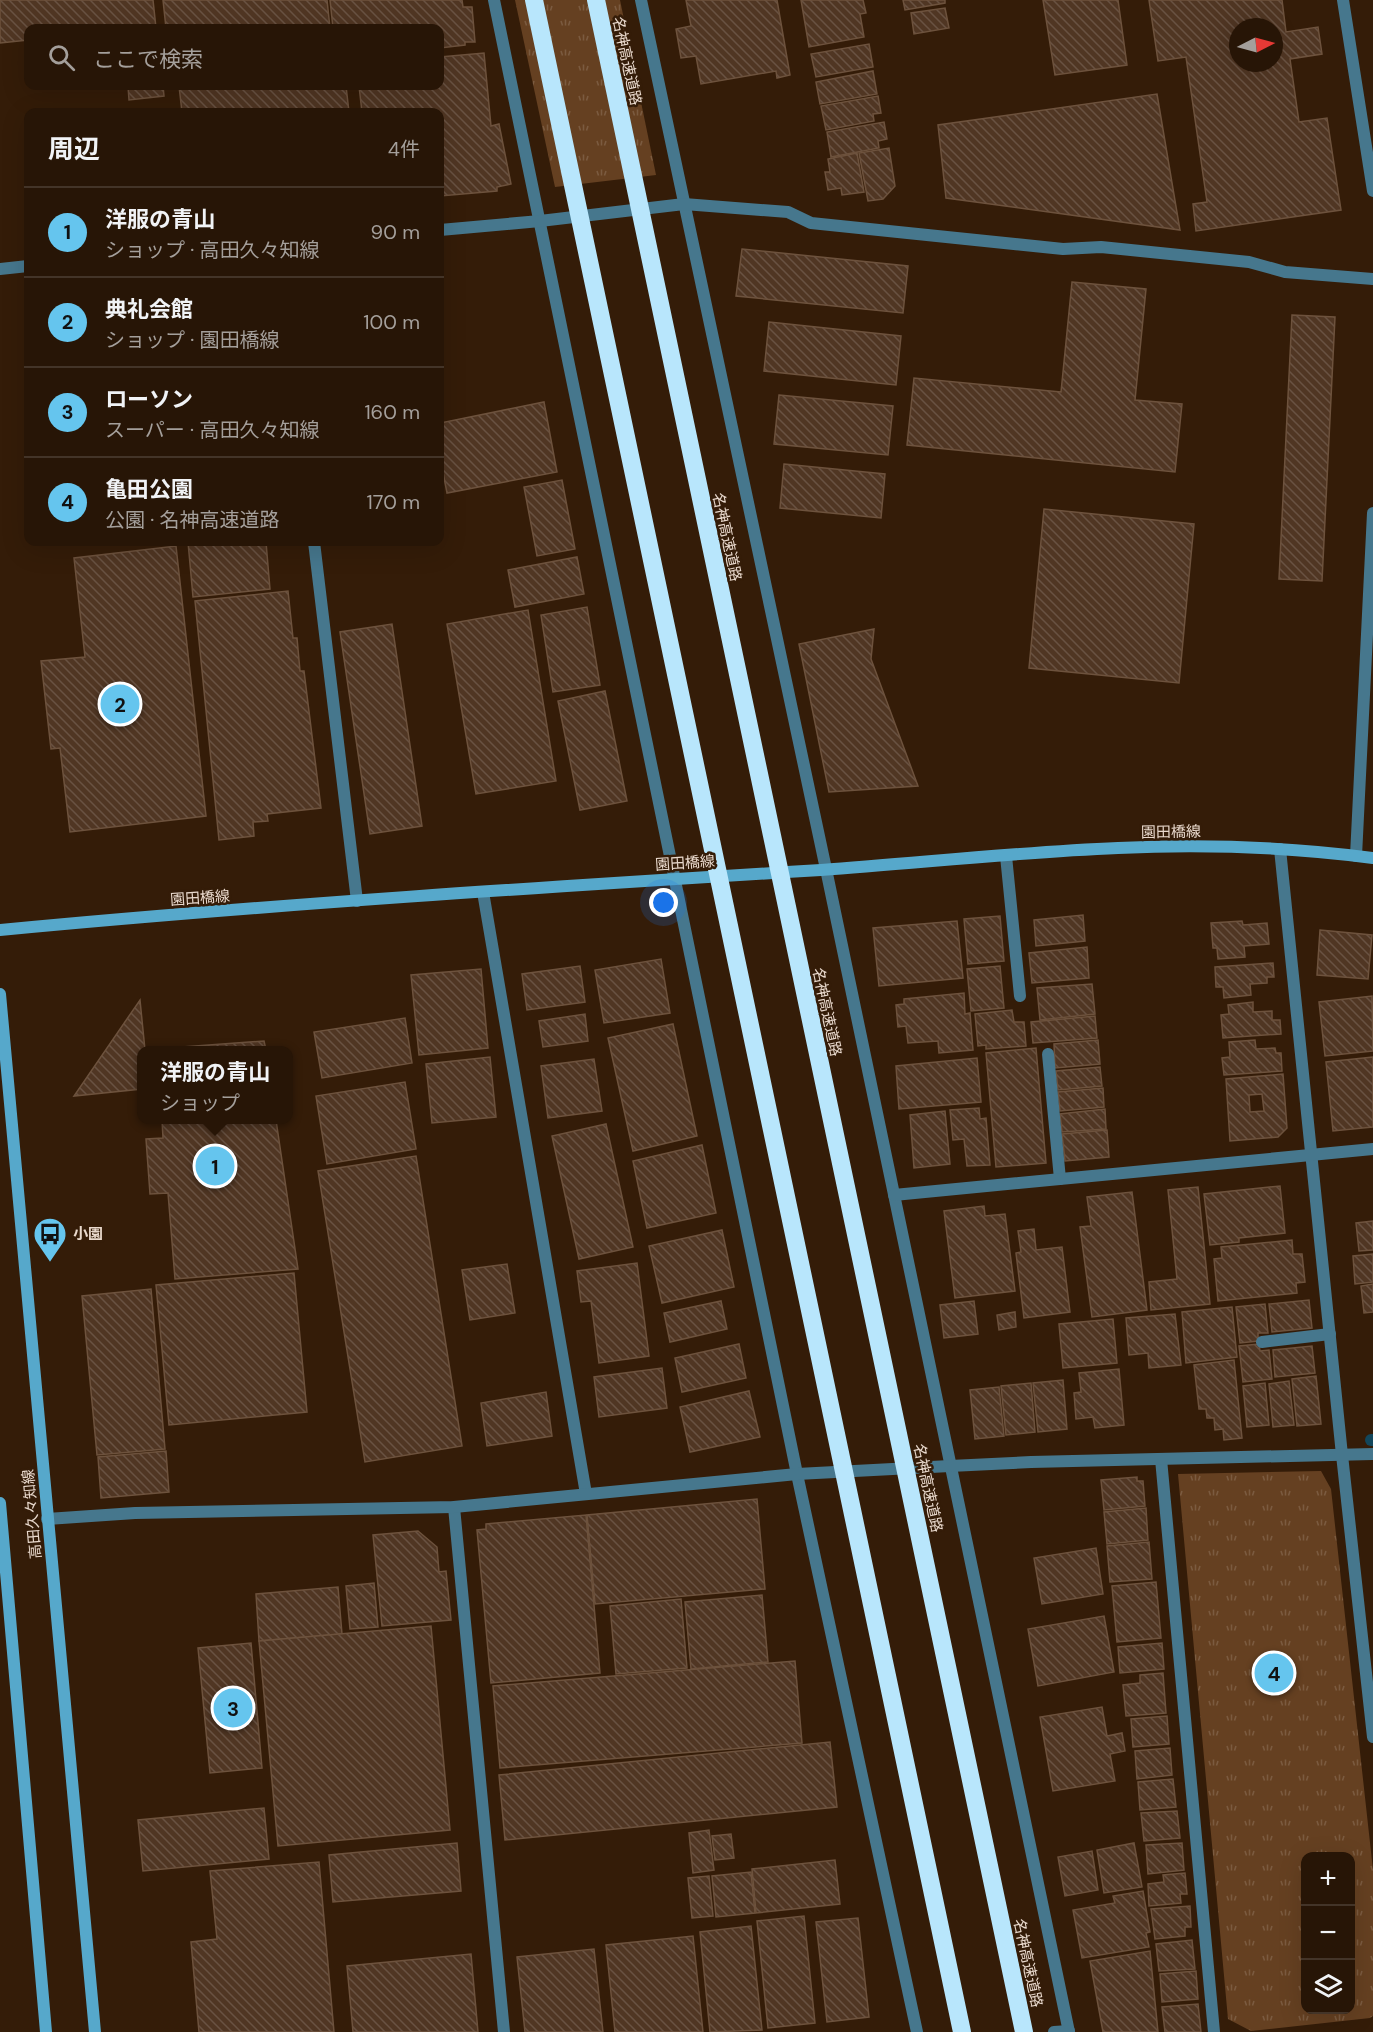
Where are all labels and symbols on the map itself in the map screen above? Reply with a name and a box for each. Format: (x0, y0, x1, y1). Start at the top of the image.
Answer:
street label: 名神高速道路 (608, 15, 646, 107)
north arrow (1229, 18, 1283, 72)
street label: 名神高速道路 (708, 491, 746, 583)
pin: 2 (100, 682, 140, 726)
street label: 園田橋線 (1141, 821, 1201, 843)
street label: 園田橋線 (654, 851, 716, 875)
street label: 園田橋線 (169, 886, 231, 910)
your location (649, 888, 678, 917)
street label: 名神高速道路 (808, 966, 846, 1058)
pin: 1 (196, 1144, 234, 1188)
bus stop icon: 小園 (32, 1216, 68, 1263)
place label: 小園 (73, 1224, 103, 1244)
street label: 名神高速道路 (909, 1442, 947, 1534)
street label: 高田久々知線 (18, 1468, 46, 1560)
pin: 4 (1254, 1650, 1294, 1696)
pin: 3 (214, 1686, 252, 1730)
street label: 名神高速道路 (1009, 1917, 1047, 2009)

